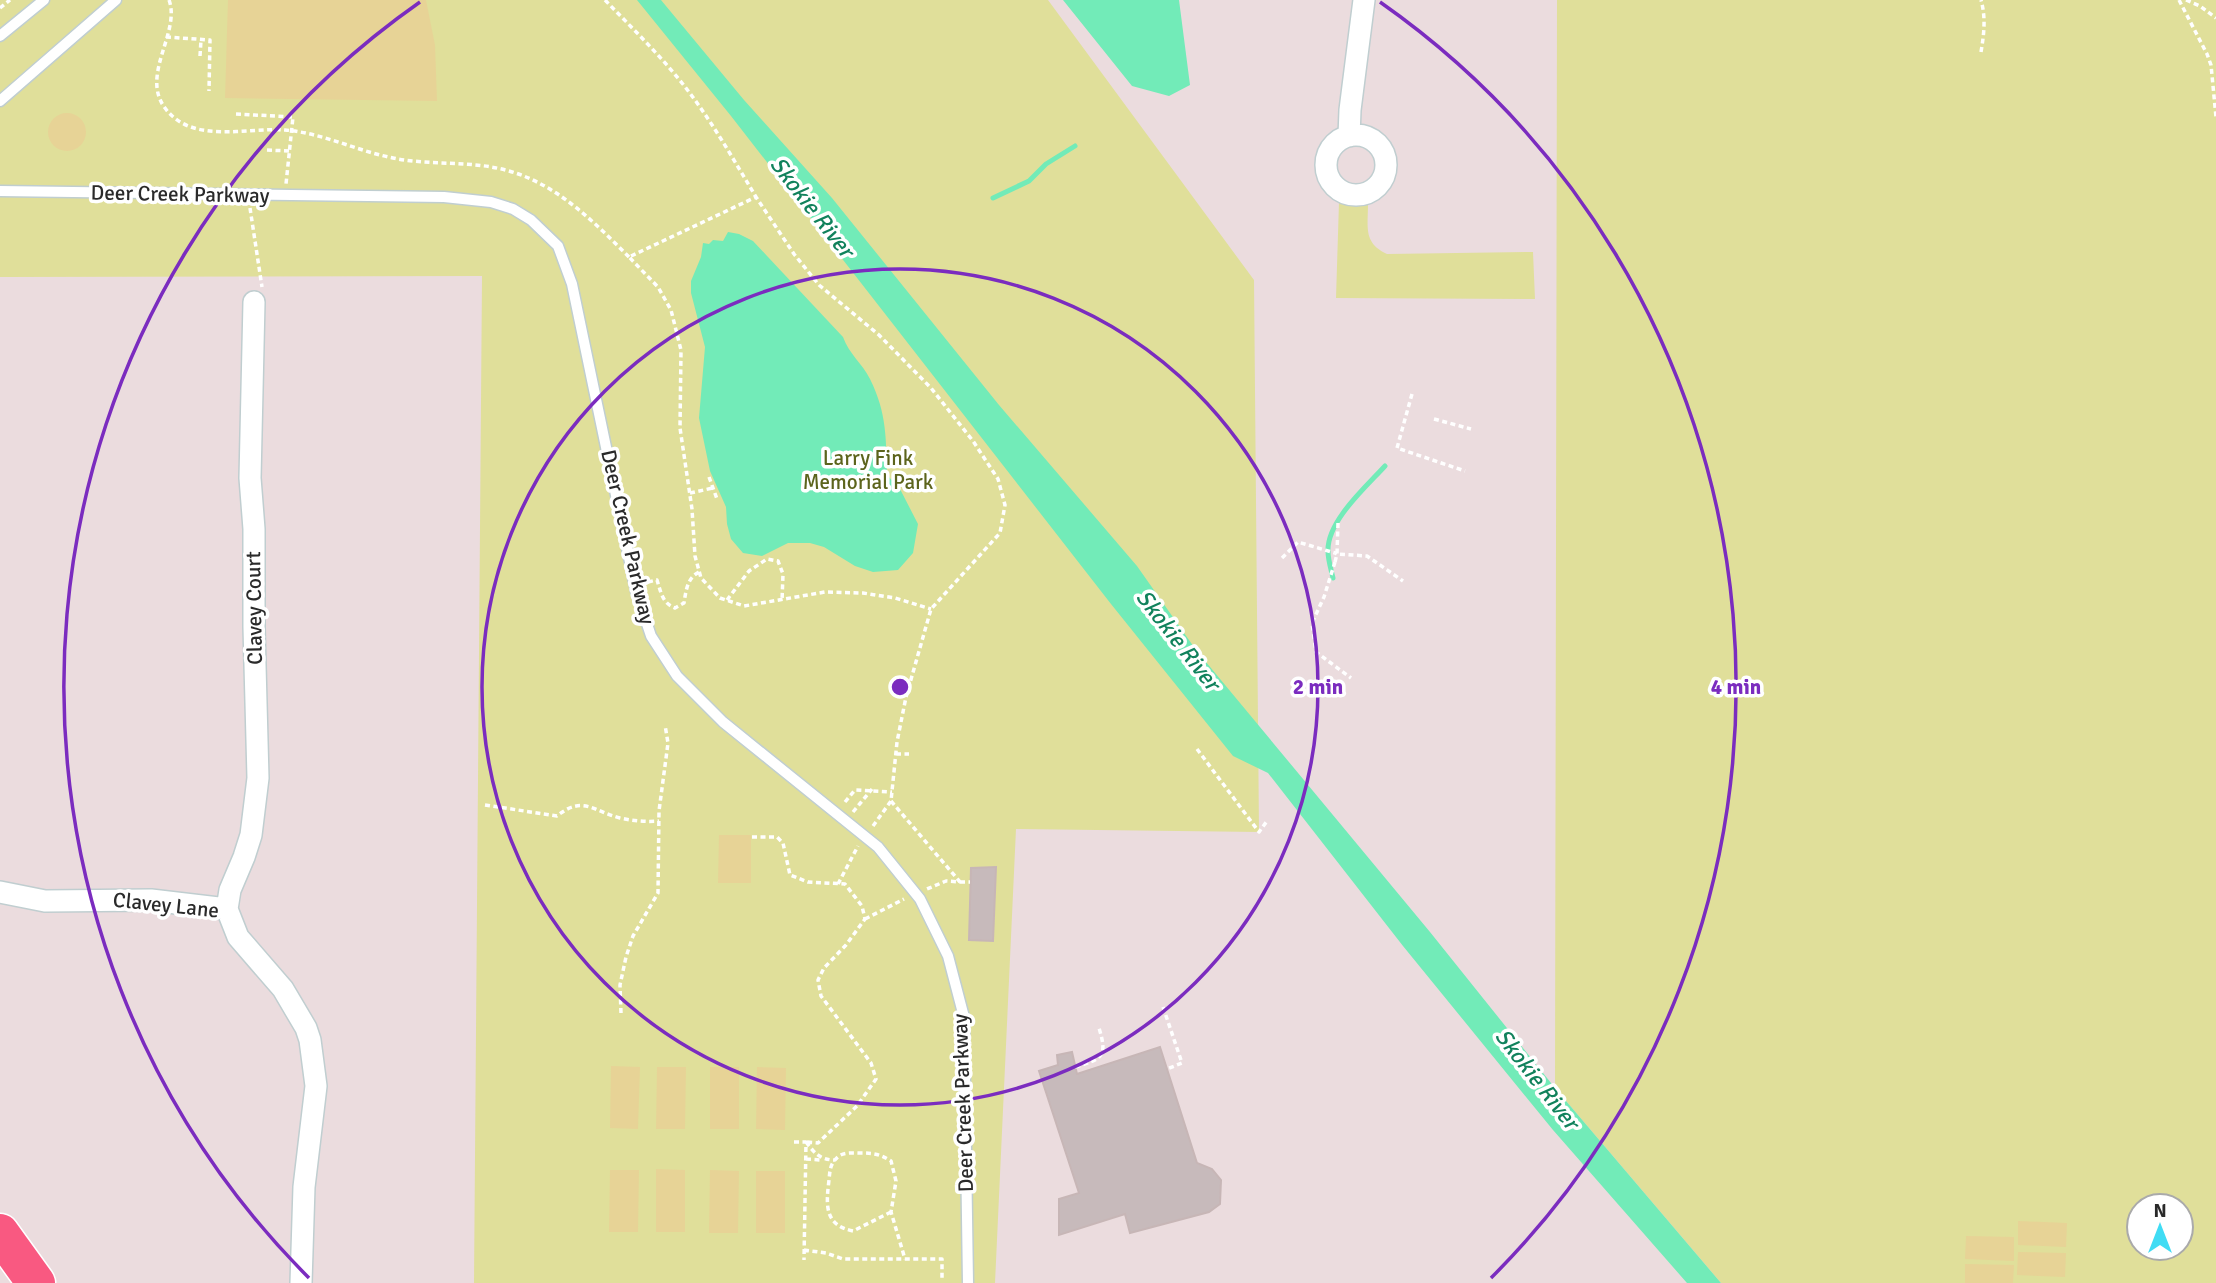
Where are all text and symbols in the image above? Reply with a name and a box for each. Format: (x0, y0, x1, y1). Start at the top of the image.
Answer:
water label: Skokie River (764, 151, 863, 266)
street label: Deer Creek Parkway (90, 179, 270, 209)
park label: Larry Fink Memorial Park (803, 445, 934, 495)
street label: Deer Creek Parkway (595, 447, 661, 627)
street label: Clavey Court (240, 551, 268, 665)
water label: Skokie River (1130, 584, 1229, 699)
text: 2 min (1293, 674, 1343, 700)
text: 4 min (1711, 674, 1761, 700)
centre of rings (888, 675, 912, 699)
street label: Clavey Lane (112, 887, 220, 923)
street label: Deer Creek Parkway (947, 1013, 979, 1193)
water label: Skokie River (1489, 1023, 1588, 1138)
north arrow (2125, 1192, 2195, 1262)
text: N (2153, 1199, 2167, 1223)

